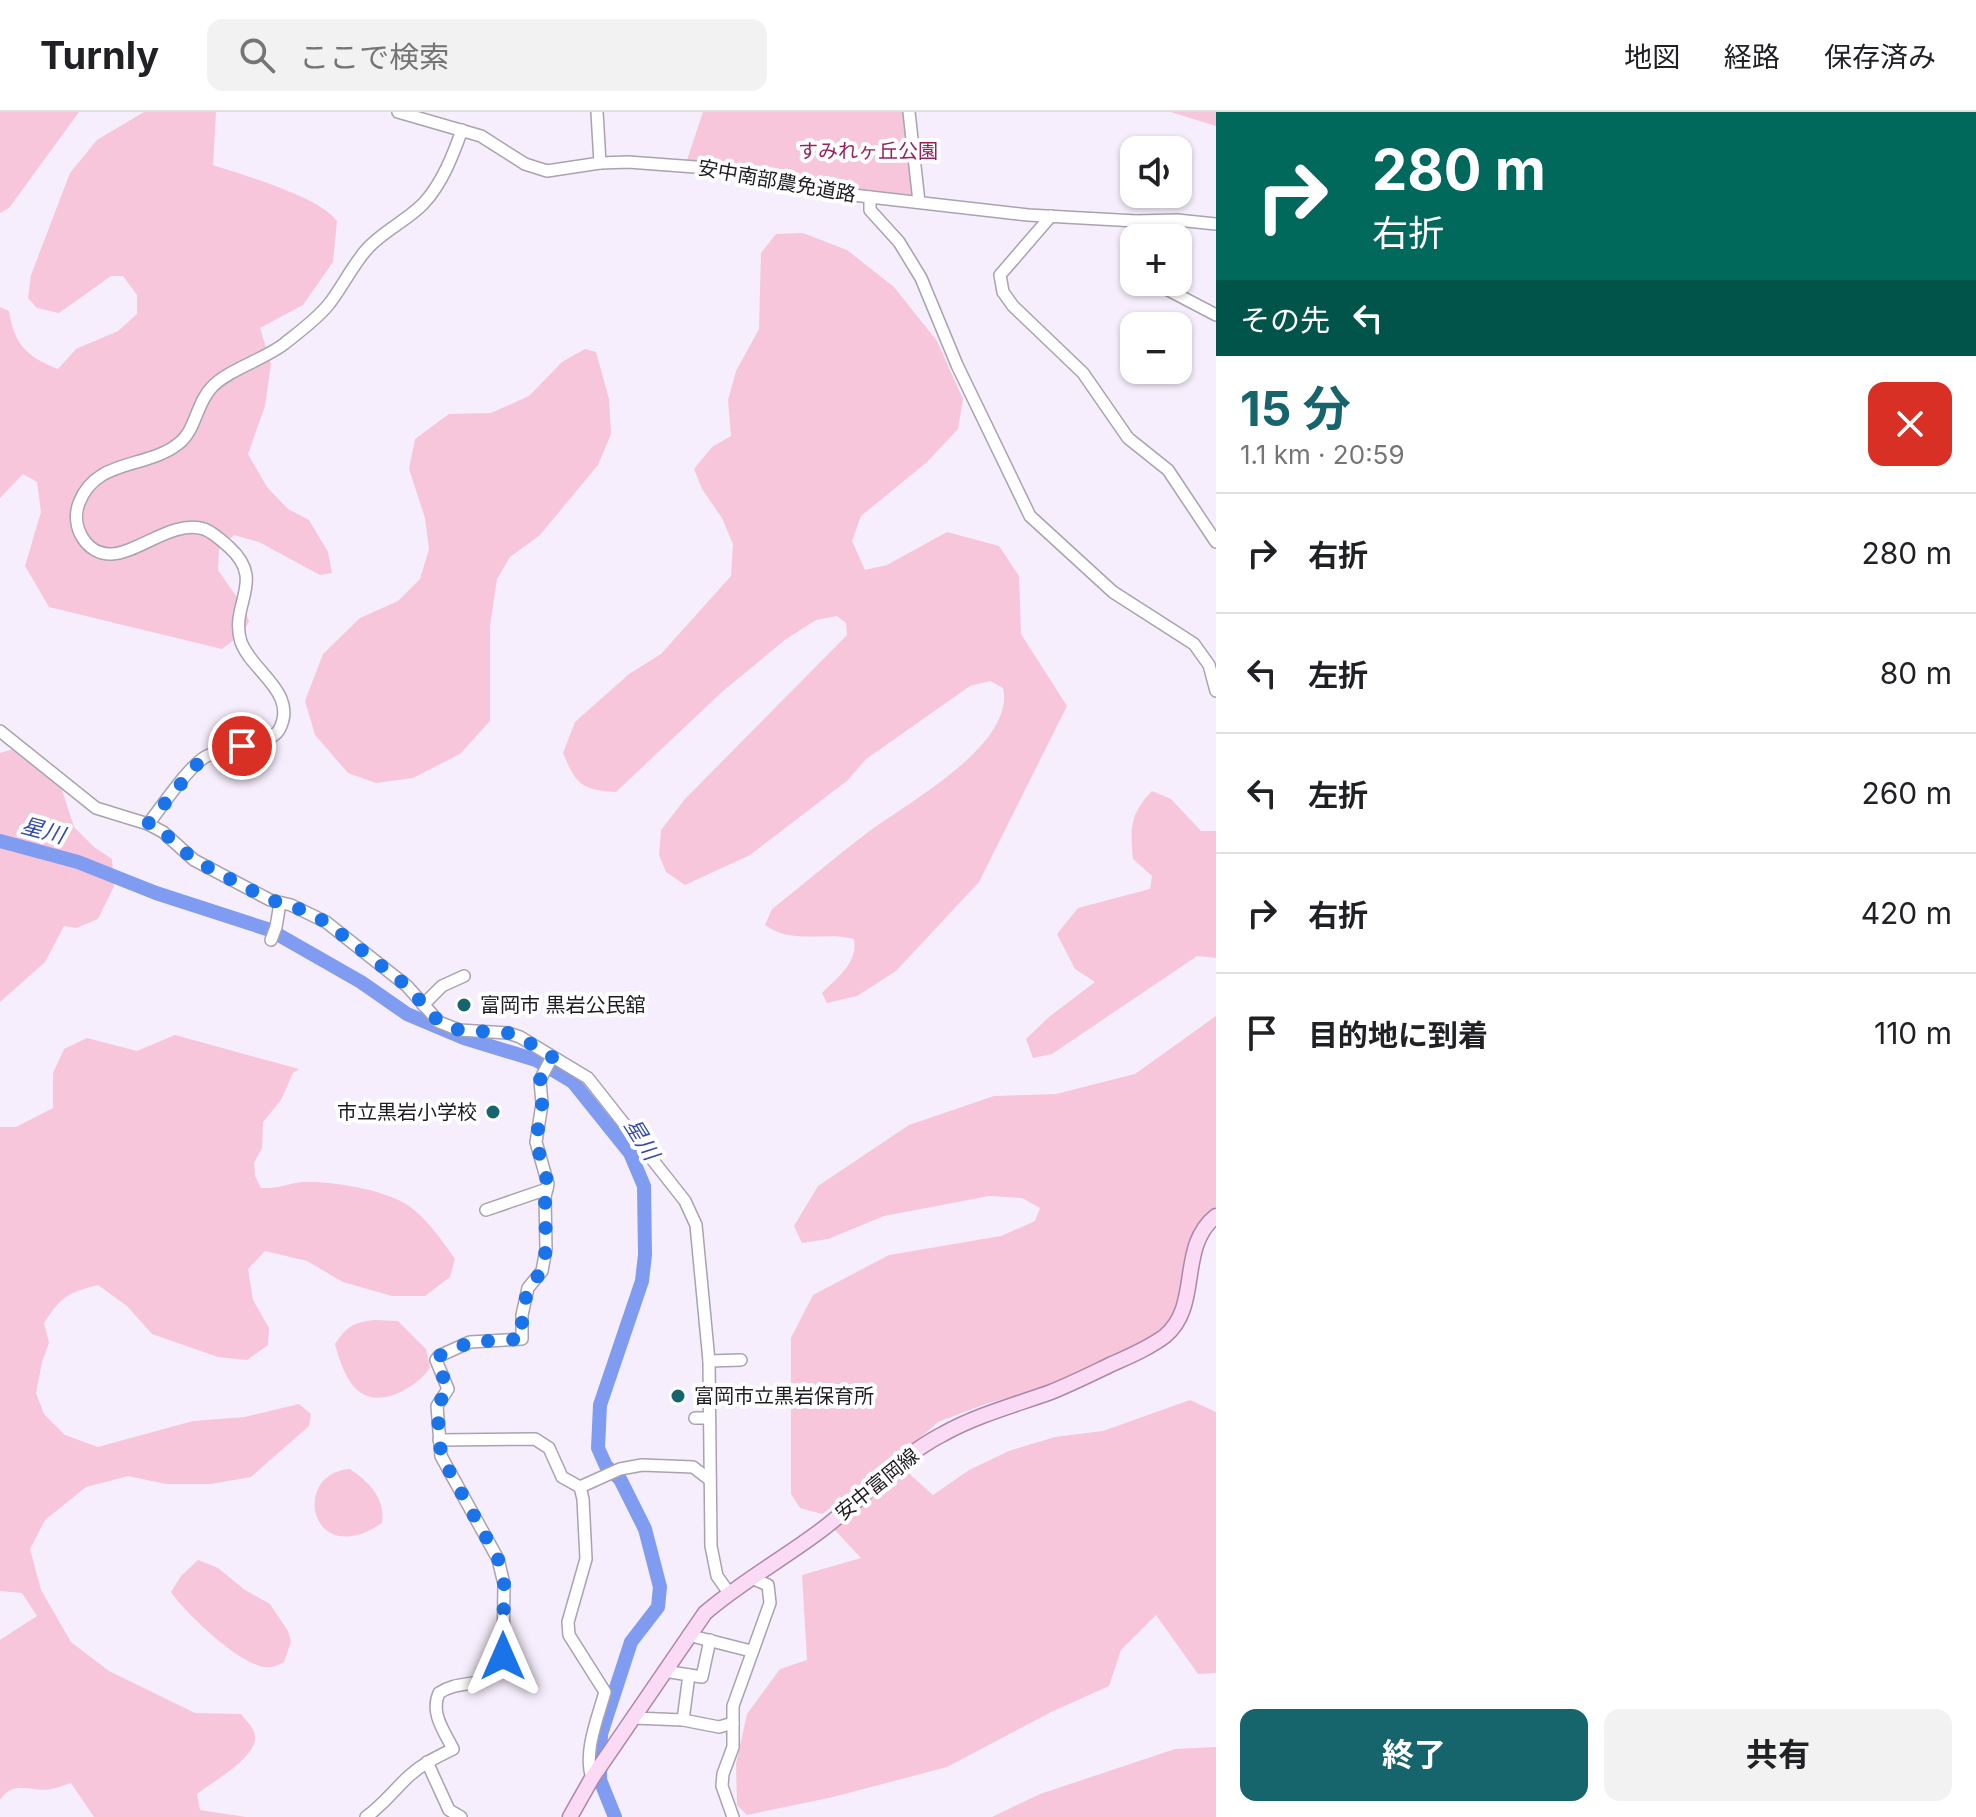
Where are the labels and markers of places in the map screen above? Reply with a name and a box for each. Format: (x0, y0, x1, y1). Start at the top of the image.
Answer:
pin (208, 712, 276, 780)
place label: 富岡市 黒岩公民舘 (480, 993, 646, 1017)
marker: 富岡市 黒岩公民舘 (455, 996, 473, 1014)
place label: 市立黒岩小学校 (337, 1100, 477, 1124)
marker: 市立黒岩小学校 (484, 1103, 502, 1121)
place label: 富岡市立黒岩保育所 (694, 1384, 874, 1408)
marker: 富岡市立黒岩保育所 (669, 1387, 687, 1405)

